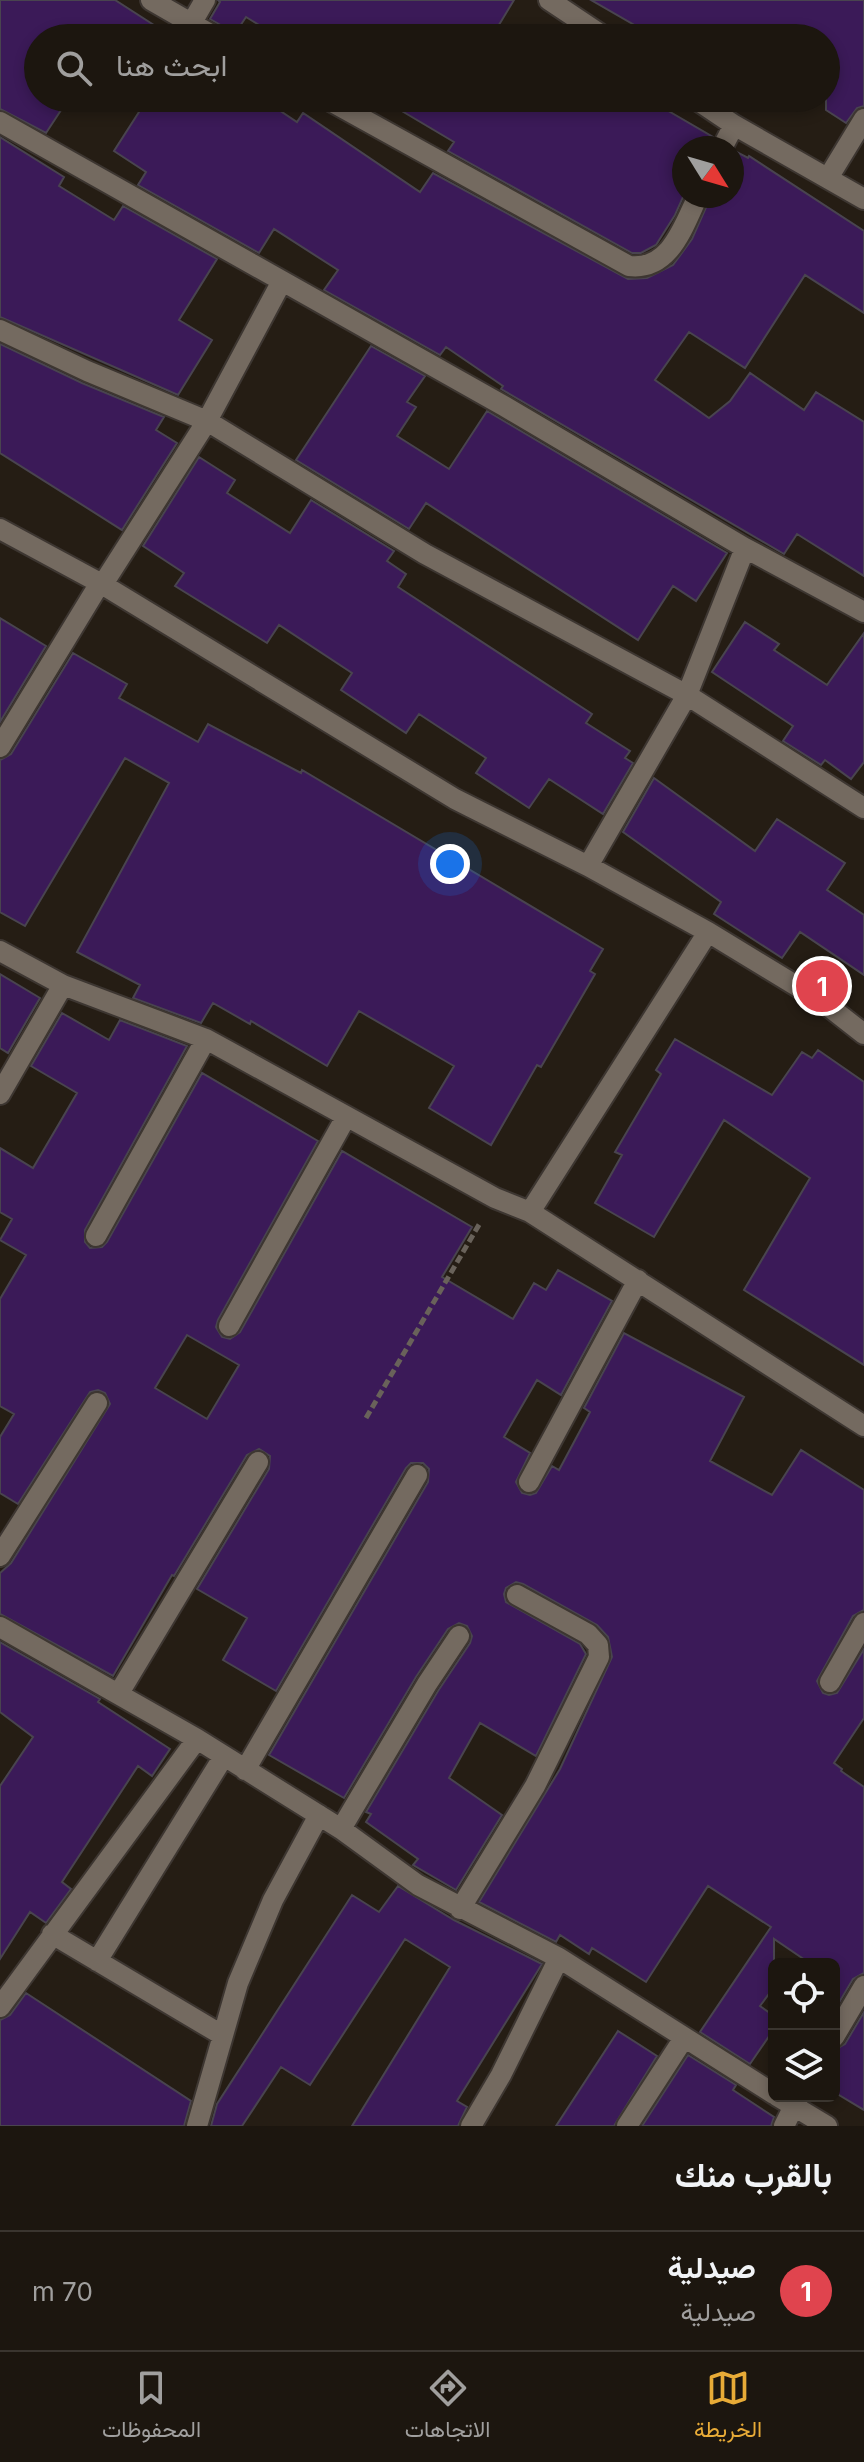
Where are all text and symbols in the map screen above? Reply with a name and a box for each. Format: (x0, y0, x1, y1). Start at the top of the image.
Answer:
search box (24, 24, 840, 112)
icon: search (52, 46, 96, 90)
text: ابحث هنا (116, 47, 227, 83)
north arrow (672, 136, 744, 208)
your location (430, 844, 470, 884)
pin: 1 (796, 956, 848, 1016)
map controls (768, 1958, 840, 2102)
button: locate (768, 1958, 840, 2030)
button: layers (768, 2030, 840, 2102)
text: بالقرب منك (675, 2154, 832, 2195)
text: صيدلية (668, 2249, 756, 2285)
text: 70 m (32, 2276, 93, 2307)
text: 1 (800, 2276, 812, 2307)
text: صيدلية (681, 2296, 756, 2327)
tab: المحفوظات (102, 2366, 201, 2449)
tab: الاتجاهات (405, 2366, 490, 2449)
tab: الخريطة (694, 2366, 762, 2449)

